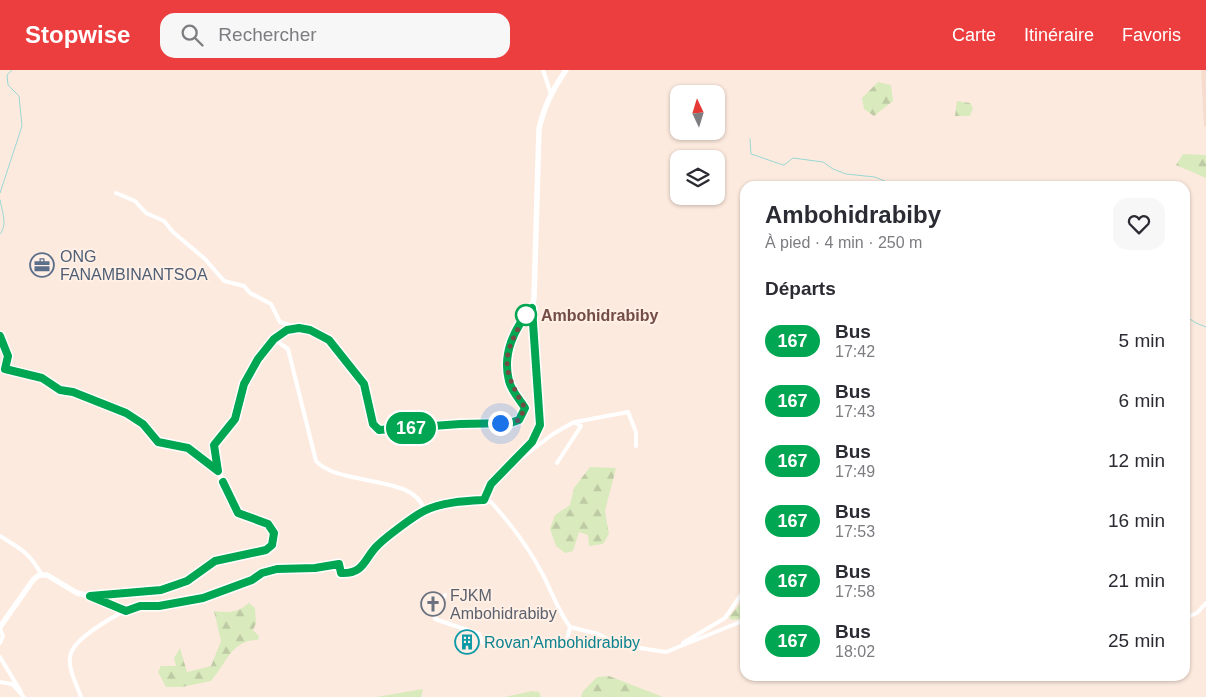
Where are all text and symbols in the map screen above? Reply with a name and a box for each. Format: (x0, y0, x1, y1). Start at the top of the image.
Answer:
search box (160, 13, 510, 58)
text: Stopwise (25, 21, 130, 48)
icon: search (178, 21, 206, 49)
text: Rechercher (218, 24, 317, 45)
text: Carte (952, 25, 996, 45)
text: Itinéraire (1024, 25, 1094, 45)
text: Favoris (1122, 25, 1181, 45)
north arrow (670, 85, 725, 140)
map controls (670, 85, 725, 205)
button: layers (670, 150, 725, 205)
button: heart (1113, 198, 1165, 250)
text: Ambohidrabiby (765, 201, 941, 228)
text: À pied · 4 min · 250 m (765, 234, 922, 251)
place label: ONG FANAMBINANTSOA (60, 248, 208, 283)
office icon: ONG FANAMBINANTSOA (29, 252, 55, 278)
text: Départs (765, 278, 836, 299)
marker: Ambohidrabiby (515, 304, 537, 326)
place label: Ambohidrabiby (541, 307, 658, 324)
text: Bus (835, 321, 871, 342)
text: 5 min (1119, 330, 1165, 351)
text: 167 (777, 331, 808, 351)
text: 17:42 (835, 343, 875, 360)
text: Bus (835, 381, 871, 402)
text: 6 min (1119, 390, 1165, 411)
text: 167 (777, 391, 808, 411)
text: 17:43 (835, 403, 875, 420)
your location (488, 411, 513, 436)
line badge: 167 (382, 412, 440, 444)
text: 167 (396, 418, 426, 438)
text: Bus (835, 441, 871, 462)
text: 12 min (1108, 450, 1165, 471)
text: 167 (777, 451, 808, 471)
text: 17:49 (835, 463, 875, 480)
text: Bus (835, 501, 871, 522)
text: 16 min (1108, 510, 1165, 531)
text: 167 (777, 511, 808, 531)
text: 17:53 (835, 523, 875, 540)
text: Bus (835, 561, 871, 582)
text: 21 min (1108, 570, 1165, 591)
text: 167 (777, 571, 808, 591)
text: 17:58 (835, 583, 875, 600)
place label: FJKM Ambohidrabiby (450, 587, 557, 622)
church icon: FJKM Ambohidrabiby (420, 591, 446, 617)
text: Bus (835, 621, 871, 642)
building icon: Rovan'Ambohidrabiby (454, 629, 480, 655)
text: 25 min (1108, 630, 1165, 651)
text: 167 (777, 631, 808, 651)
place label: Rovan'Ambohidrabiby (484, 634, 640, 651)
text: 18:02 (835, 643, 875, 660)

